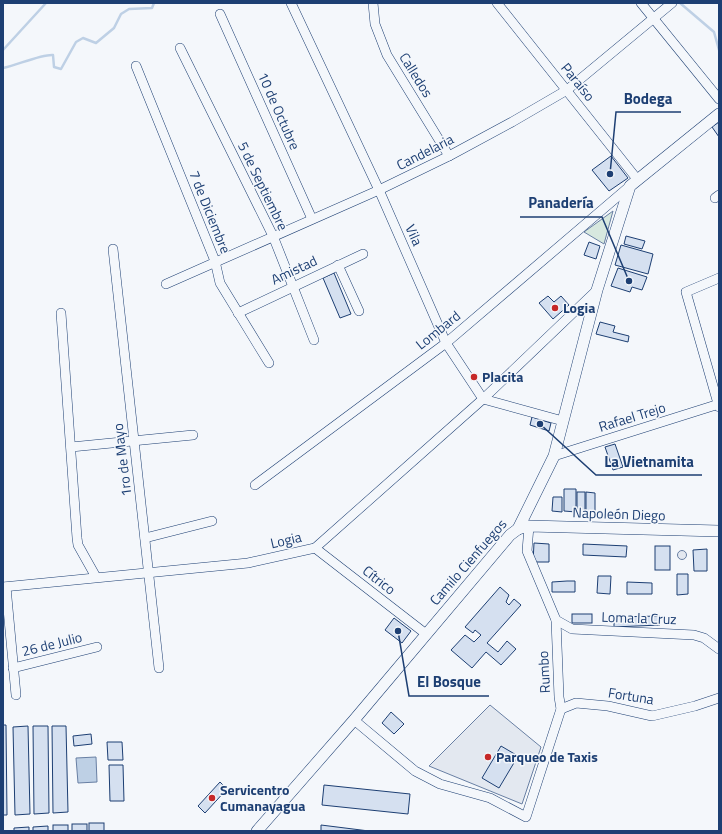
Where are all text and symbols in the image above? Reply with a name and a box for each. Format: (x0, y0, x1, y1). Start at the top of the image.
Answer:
street label: Calledos (394, 48, 438, 101)
street label: Paraíso (556, 58, 600, 105)
street label: 10 de Octubre (253, 69, 306, 153)
callout: Bodega (616, 85, 681, 112)
text: Bodega (624, 87, 673, 110)
street label: Candelaria (392, 128, 457, 175)
street label: 5 de Septiembre (233, 138, 294, 234)
street label: 7 de Diciembre (184, 167, 237, 256)
callout: Panadería (520, 190, 602, 217)
text: Panadería (528, 191, 594, 214)
street label: Vila (400, 221, 428, 249)
street label: Amistad (267, 250, 320, 289)
place label: Logia (563, 297, 595, 318)
marker: Logia (550, 303, 560, 313)
street label: Lombard (411, 305, 465, 354)
place label: Placita (482, 366, 523, 387)
marker: Placita (469, 372, 479, 382)
street label: Rafael Trejo (596, 396, 668, 437)
street label: 1ro de Mayo (107, 422, 136, 498)
callout: La Vietnamita (596, 448, 702, 475)
text: La Vietnamita (604, 450, 694, 473)
street label: Napoleón Diego (572, 501, 666, 526)
street label: Camilo Cienfuegos (424, 514, 511, 610)
street label: Logia (268, 526, 304, 553)
street label: Cítrico (358, 560, 400, 599)
street label: Loma la Cruz (601, 606, 677, 629)
street label: 26 de Julio (20, 626, 84, 661)
street label: Rumbo (532, 650, 555, 694)
callout: El Bosque (409, 669, 489, 696)
text: El Bosque (417, 670, 481, 693)
street label: Fortuna (607, 682, 656, 709)
place label: Parqueo de Taxis (496, 746, 598, 767)
marker: Parqueo de Taxis (483, 752, 493, 762)
place label: Servicentro Cumanayagua (220, 779, 305, 816)
marker: Servicentro Cumanayagua (207, 793, 217, 803)

